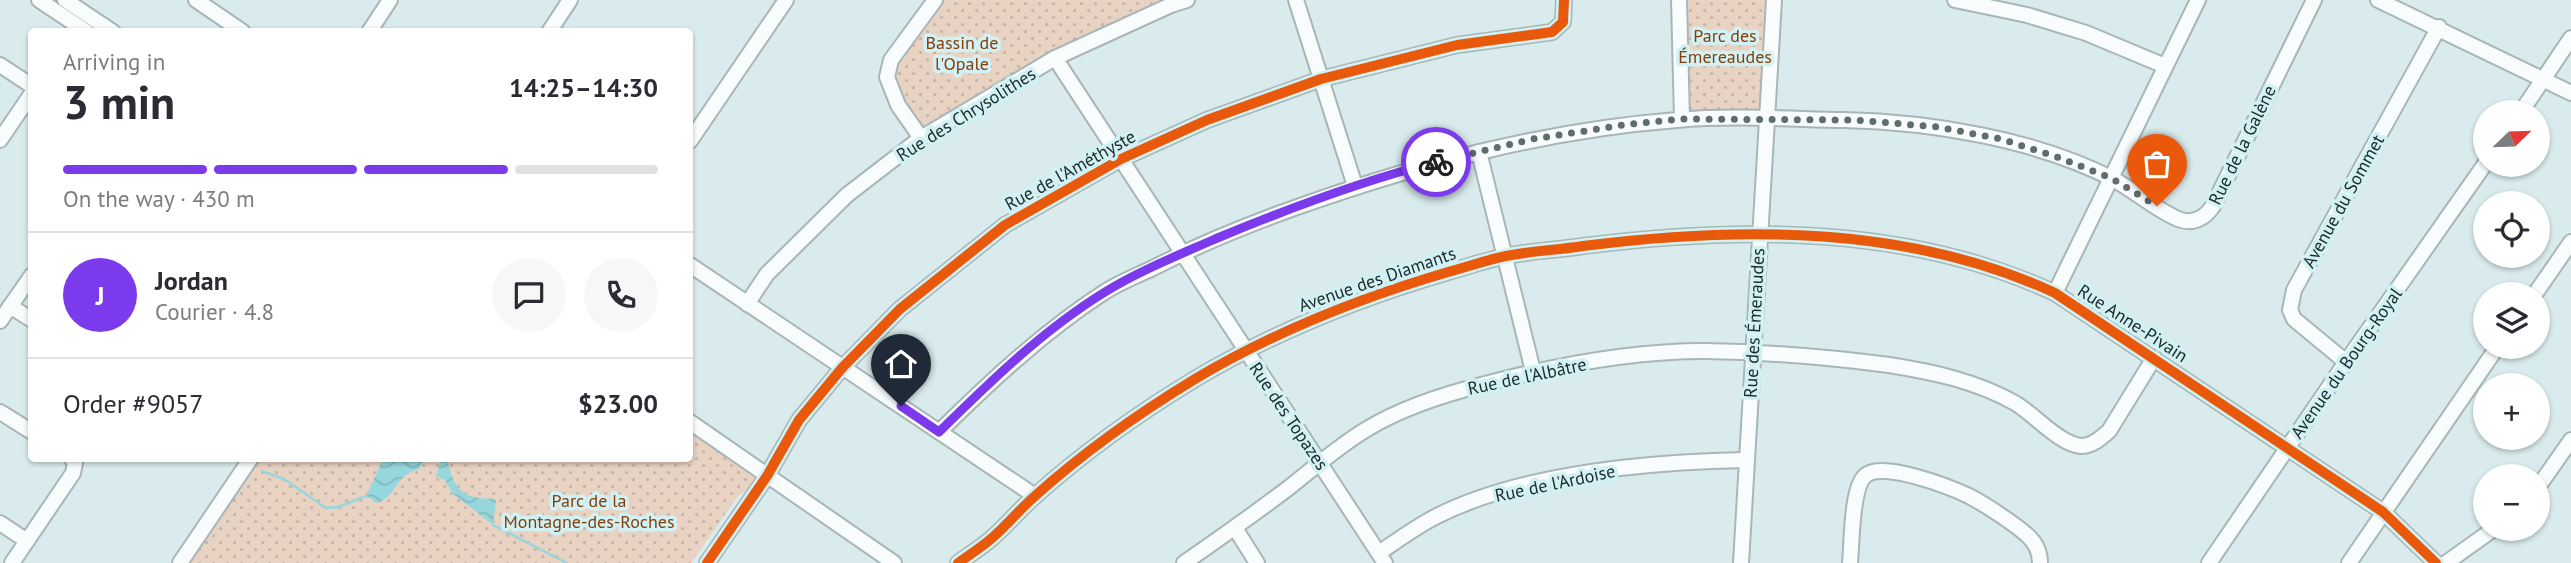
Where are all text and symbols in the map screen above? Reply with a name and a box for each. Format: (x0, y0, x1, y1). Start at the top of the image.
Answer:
park label: Parc des Émereaudes (1678, 24, 1772, 68)
park label: Bassin de l'Opale (926, 31, 998, 75)
text: Arriving in (63, 47, 165, 76)
street label: Rue des Chrysolithes (892, 62, 1040, 166)
text: 14:25–14:30 (509, 71, 658, 104)
text: 3 min (63, 72, 175, 132)
street label: Rue de la Galène (2203, 81, 2281, 209)
north arrow (2473, 100, 2550, 177)
map controls (2473, 100, 2550, 541)
street label: Rue de l'Améthyste (1001, 125, 1139, 215)
courier (1401, 127, 1471, 197)
street label: Avenue du Sommet (2297, 130, 2389, 272)
pin (2127, 134, 2187, 206)
icon: bike (1417, 143, 1455, 181)
icon: bag (2138, 145, 2176, 183)
text: On the way · 430 m (63, 184, 255, 213)
button: locate (2473, 191, 2550, 268)
street label: Avenue des Diamants (1295, 241, 1459, 317)
street label: Rue des Émeraudes (1739, 248, 1769, 398)
button: chat (492, 258, 566, 332)
button: phone (584, 258, 658, 332)
text: Jordan (155, 264, 228, 297)
text: J (96, 279, 104, 312)
street label: Rue Anne-Pivain (2074, 279, 2192, 367)
street label: Avenue du Bourg-Royal (2285, 282, 2407, 443)
button: layers (2473, 282, 2550, 359)
text: Courier · 4.8 (155, 297, 274, 326)
pin (871, 334, 931, 406)
icon: home (882, 345, 920, 383)
street label: Rue de l'Albâtre (1466, 352, 1588, 400)
street label: Rue des Topazes (1244, 358, 1334, 474)
button: + (2473, 373, 2550, 450)
text: Order #9057 (63, 387, 203, 420)
text: $23.00 (578, 387, 658, 420)
street label: Rue de l'Ardoise (1493, 459, 1617, 507)
button: − (2473, 464, 2550, 541)
park label: Parc de la Montagne-des-Roches (504, 489, 674, 533)

